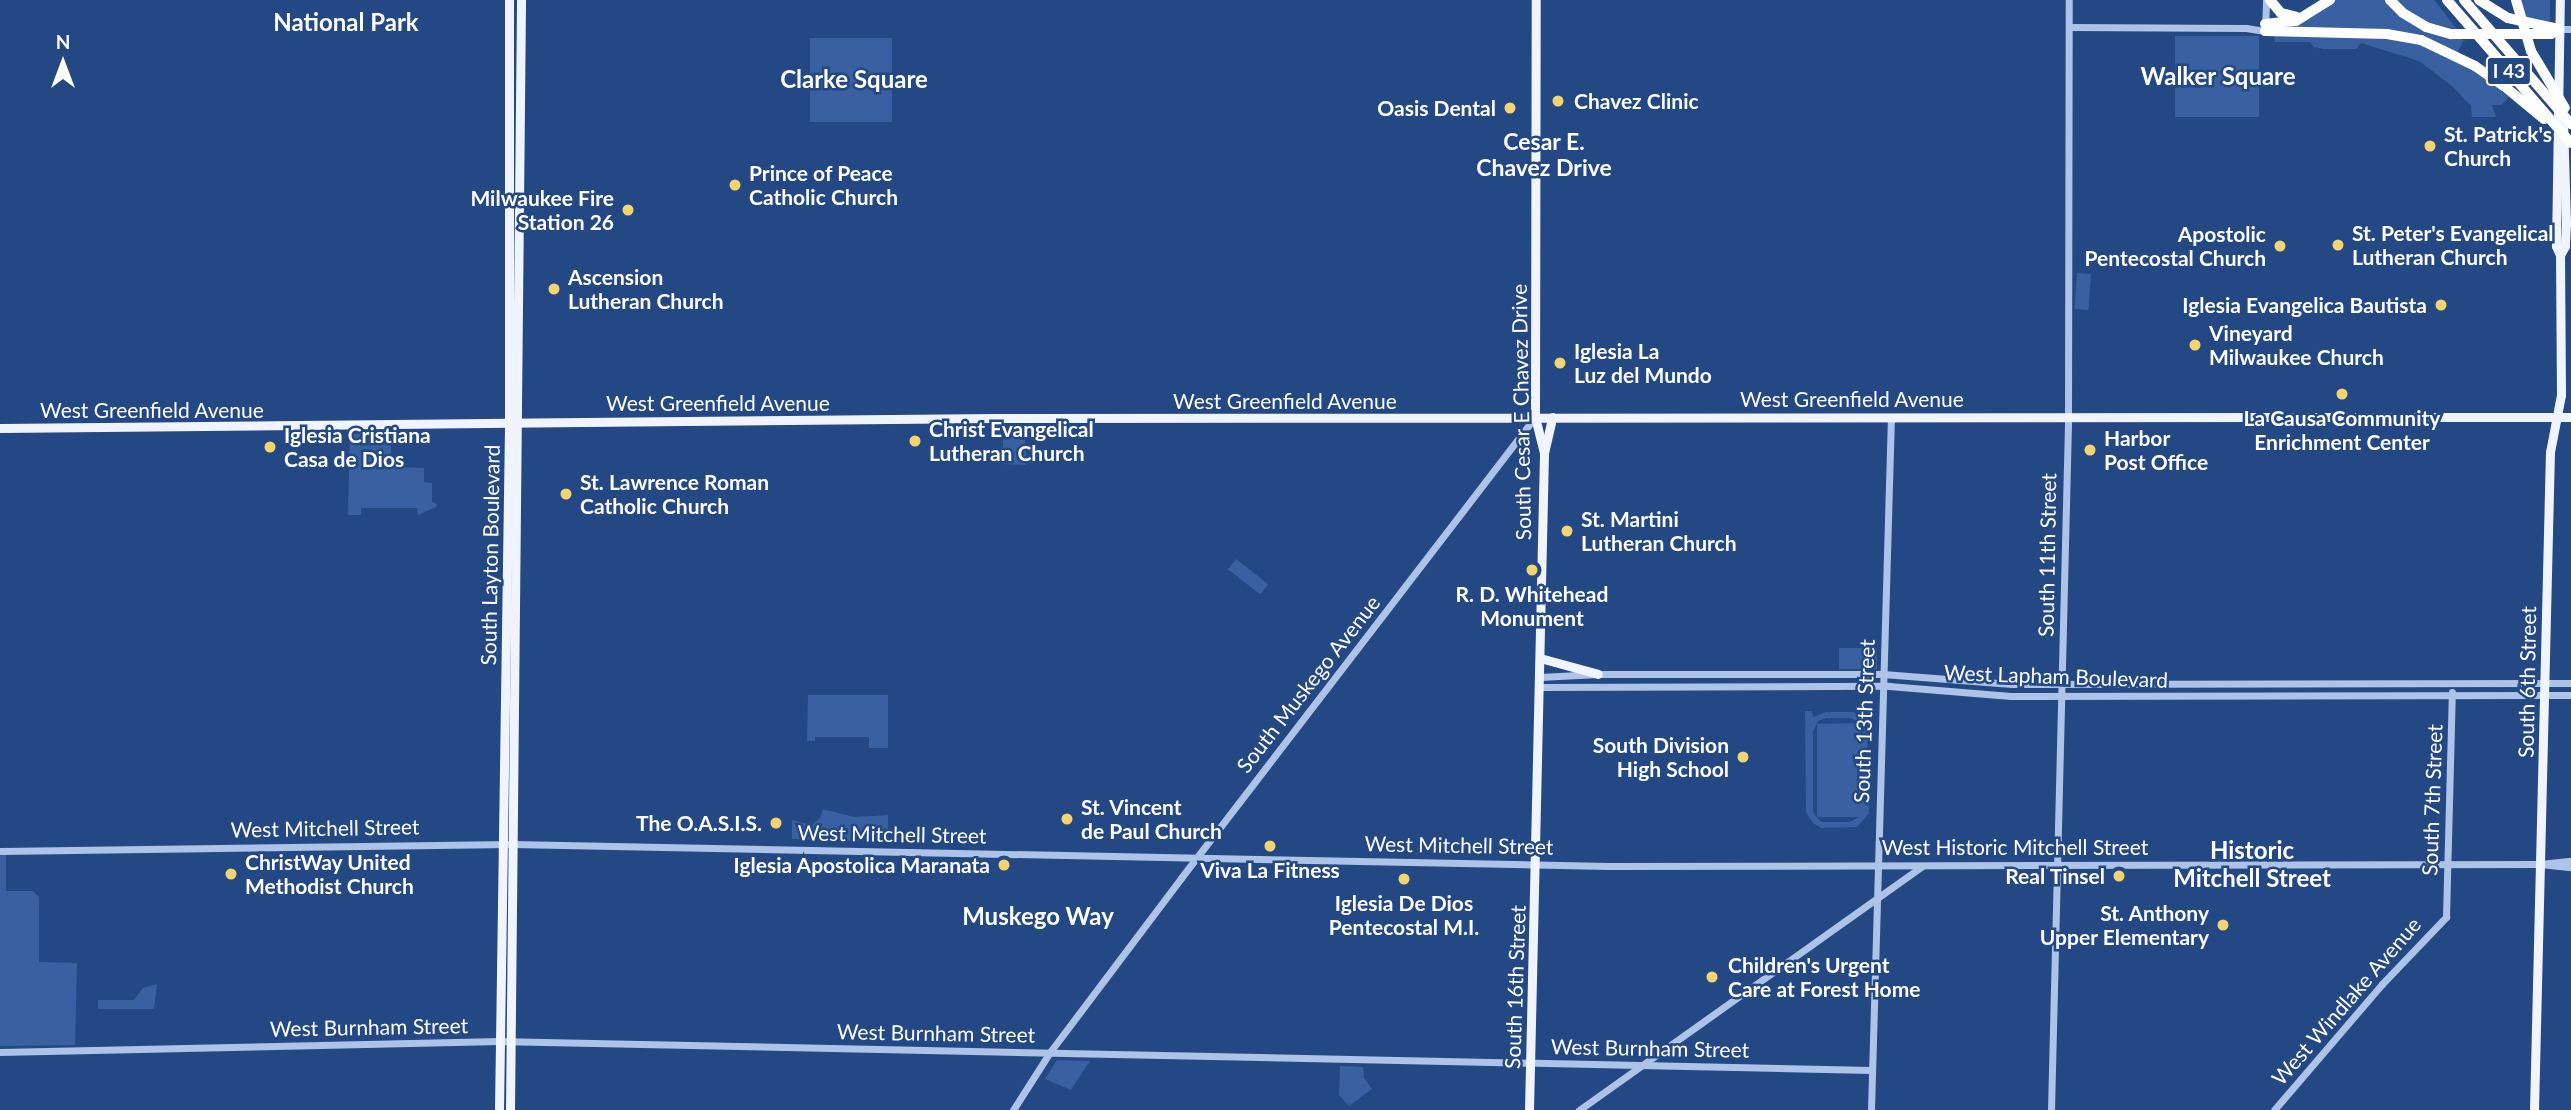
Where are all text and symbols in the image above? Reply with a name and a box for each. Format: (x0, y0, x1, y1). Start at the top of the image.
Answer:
district label: National Park (273, 8, 419, 36)
north arrow (28, 28, 98, 98)
text: N (56, 30, 70, 53)
road number: I 43 (2484, 55, 2534, 86)
district label: Walker Square (2140, 62, 2296, 90)
district label: Clarke Square (780, 65, 928, 93)
place label: Chavez Clinic (1574, 88, 1699, 114)
marker: Chavez Clinic (1548, 91, 1568, 111)
place label: Oasis Dental (1377, 95, 1496, 121)
marker: Oasis Dental (1502, 100, 1518, 116)
place label: St. Patrick's Church (2444, 121, 2552, 171)
district label: Cesar E. Chavez Drive (1476, 127, 1612, 181)
marker: St. Patrick's Church (2422, 138, 2438, 154)
place label: Prince of Peace Catholic Church (749, 160, 898, 210)
marker: Prince of Peace Catholic Church (727, 177, 743, 193)
place label: Milwaukee Fire Station 26 (470, 185, 614, 235)
marker: Milwaukee Fire Station 26 (620, 202, 636, 218)
place label: St. Peter's Evangelical Lutheran Church (2352, 220, 2554, 270)
place label: Apostolic Pentecostal Church (2085, 221, 2266, 271)
marker: St. Peter's Evangelical Lutheran Church (2330, 237, 2346, 253)
marker: Apostolic Pentecostal Church (2272, 238, 2288, 254)
place label: Ascension Lutheran Church (568, 264, 724, 314)
marker: Ascension Lutheran Church (546, 281, 562, 297)
street label: South Cesar E Chavez Drive (1506, 283, 1536, 541)
place label: Iglesia Evangelica Bautista (2182, 292, 2427, 318)
marker: Iglesia Evangelica Bautista (2433, 297, 2449, 313)
place label: Vineyard Milwaukee Church (2209, 320, 2384, 370)
marker: Vineyard Milwaukee Church (2187, 337, 2203, 353)
place label: Iglesia La Luz del Mundo (1574, 338, 1712, 388)
marker: Iglesia La Luz del Mundo (1552, 355, 1568, 371)
street label: West Greenfield Avenue (1740, 386, 1964, 412)
marker: La Causa Community Enrichment Center (2334, 386, 2350, 402)
street label: West Greenfield Avenue (1173, 388, 1397, 414)
street label: West Greenfield Avenue (606, 390, 830, 416)
street label: West Greenfield Avenue (40, 397, 264, 423)
place label: La Causa Community Enrichment Center (2244, 405, 2440, 455)
place label: Christ Evangelical Lutheran Church (929, 416, 1094, 466)
place label: Iglesia Cristiana Casa de Dios (284, 422, 431, 472)
place label: Harbor Post Office (2104, 425, 2208, 475)
marker: Christ Evangelical Lutheran Church (907, 433, 923, 449)
marker: Iglesia Cristiana Casa de Dios (262, 439, 278, 455)
marker: Harbor Post Office (2082, 442, 2098, 458)
street label: South Layton Boulevard (475, 444, 505, 666)
place label: St. Lawrence Roman Catholic Church (580, 469, 769, 519)
street label: South 11th Street (2033, 473, 2061, 637)
marker: St. Lawrence Roman Catholic Church (558, 486, 574, 502)
place label: St. Martini Lutheran Church (1581, 506, 1737, 556)
marker: St. Martini Lutheran Church (1559, 523, 1575, 539)
marker: R. D. Whitehead Monument (1524, 562, 1540, 578)
place label: R. D. Whitehead Monument (1456, 581, 1608, 631)
street label: South Muskego Avenue (1231, 590, 1385, 778)
street label: South 6th Street (2513, 606, 2541, 758)
street label: South 13th Street (1849, 639, 1879, 803)
street label: West Lapham Boulevard (1943, 659, 2169, 693)
street label: South 7th Street (2417, 724, 2447, 876)
place label: South Division High School (1593, 732, 1729, 782)
marker: South Division High School (1735, 749, 1751, 765)
place label: St. Vincent de Paul Church (1081, 794, 1222, 844)
place label: The O.A.S.I.S. (636, 810, 762, 836)
marker: St. Vincent de Paul Church (1059, 811, 1075, 827)
street label: West Mitchell Street (230, 814, 420, 842)
marker: The O.A.S.I.S. (768, 815, 784, 831)
street label: West Mitchell Street (797, 820, 987, 848)
street label: West Mitchell Street (1364, 831, 1554, 859)
street label: West Historic Mitchell Street (1882, 834, 2148, 860)
district label: Historic Mitchell Street (2173, 836, 2331, 892)
marker: Viva La Fitness (1262, 838, 1278, 854)
place label: ChristWay United Methodist Church (245, 849, 414, 899)
place label: Iglesia Apostolica Maranata (733, 852, 990, 878)
marker: Iglesia Apostolica Maranata (996, 857, 1012, 873)
place label: Viva La Fitness (1200, 857, 1340, 883)
place label: Real Tinsel (2005, 863, 2105, 889)
marker: ChristWay United Methodist Church (223, 866, 239, 882)
marker: Real Tinsel (2111, 868, 2127, 884)
marker: Iglesia De Dios Pentecostal M.I. (1396, 871, 1412, 887)
place label: Iglesia De Dios Pentecostal M.I. (1329, 890, 1479, 940)
place label: St. Anthony Upper Elementary (2039, 900, 2209, 950)
district label: Muskego Way (962, 902, 1114, 930)
street label: South 16th Street (1500, 905, 1530, 1069)
street label: West Windlake Avenue (2266, 911, 2426, 1091)
marker: St. Anthony Upper Elementary (2215, 917, 2231, 933)
place label: Children's Urgent Care at Forest Home (1728, 952, 1920, 1002)
marker: Children's Urgent Care at Forest Home (1702, 967, 1722, 987)
street label: West Burnham Street (270, 1013, 468, 1041)
street label: West Burnham Street (837, 1019, 1035, 1047)
street label: West Burnham Street (1551, 1034, 1749, 1062)

